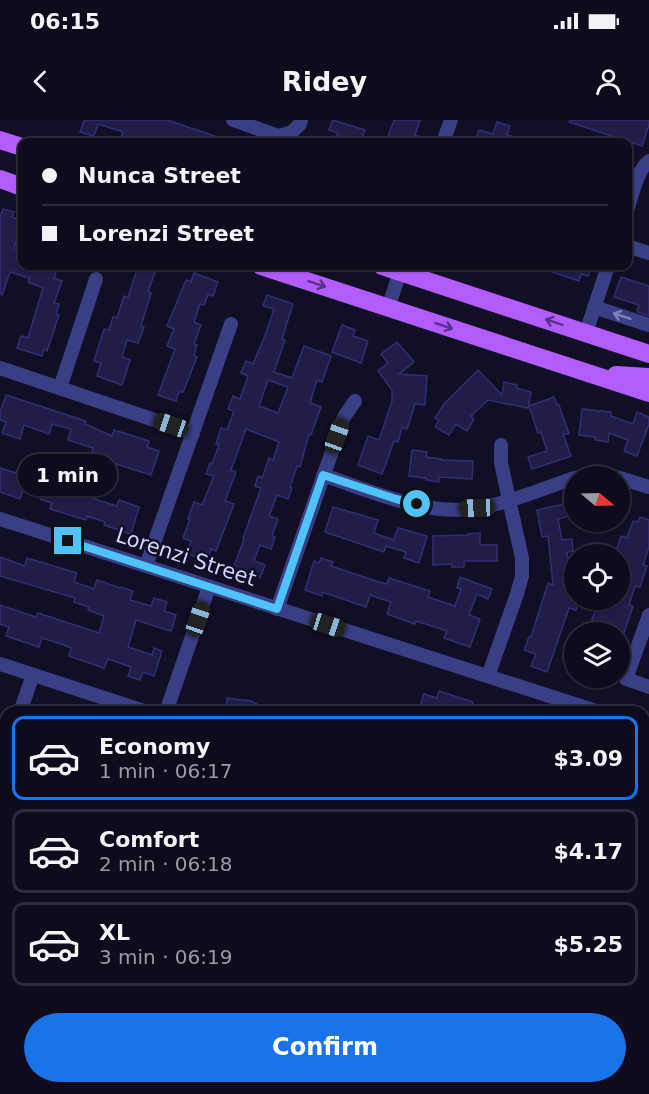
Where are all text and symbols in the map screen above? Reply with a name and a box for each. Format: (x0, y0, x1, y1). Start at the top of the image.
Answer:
text: 06:15 (30, 9, 100, 34)
icon: back (24, 65, 57, 98)
icon: person (592, 65, 625, 98)
text: Ridey (282, 66, 367, 97)
text: Nunca Street (78, 163, 241, 188)
text: Lorenzi Street (78, 221, 254, 246)
one-way arrow (307, 279, 326, 290)
one-way arrow (613, 310, 632, 321)
one-way arrow (544, 316, 563, 327)
one-way arrow (434, 321, 453, 332)
car (151, 411, 191, 439)
car (322, 416, 352, 456)
callout: 1 min (19, 454, 118, 496)
text: 1 min (36, 463, 99, 487)
north arrow (564, 466, 630, 532)
map controls (564, 466, 630, 688)
route start (403, 490, 430, 517)
car (459, 498, 495, 518)
street label: Lorenzi Street (113, 523, 259, 591)
route end (54, 527, 81, 554)
button: locate (564, 544, 630, 610)
car (184, 599, 212, 639)
car (308, 611, 348, 639)
button: layers (564, 622, 630, 688)
icon: car (27, 731, 81, 785)
text: Economy (99, 734, 210, 759)
text: $3.09 (553, 746, 623, 771)
text: 1 min · 06:17 (99, 759, 233, 783)
icon: car (27, 824, 81, 878)
text: Comfort (99, 827, 199, 852)
text: $4.17 (553, 839, 623, 864)
text: 2 min · 06:18 (99, 852, 233, 876)
icon: car (27, 917, 81, 971)
text: XL (99, 920, 130, 945)
text: $5.25 (553, 932, 623, 957)
text: 3 min · 06:19 (99, 945, 233, 969)
button: Confirm (24, 1013, 626, 1082)

